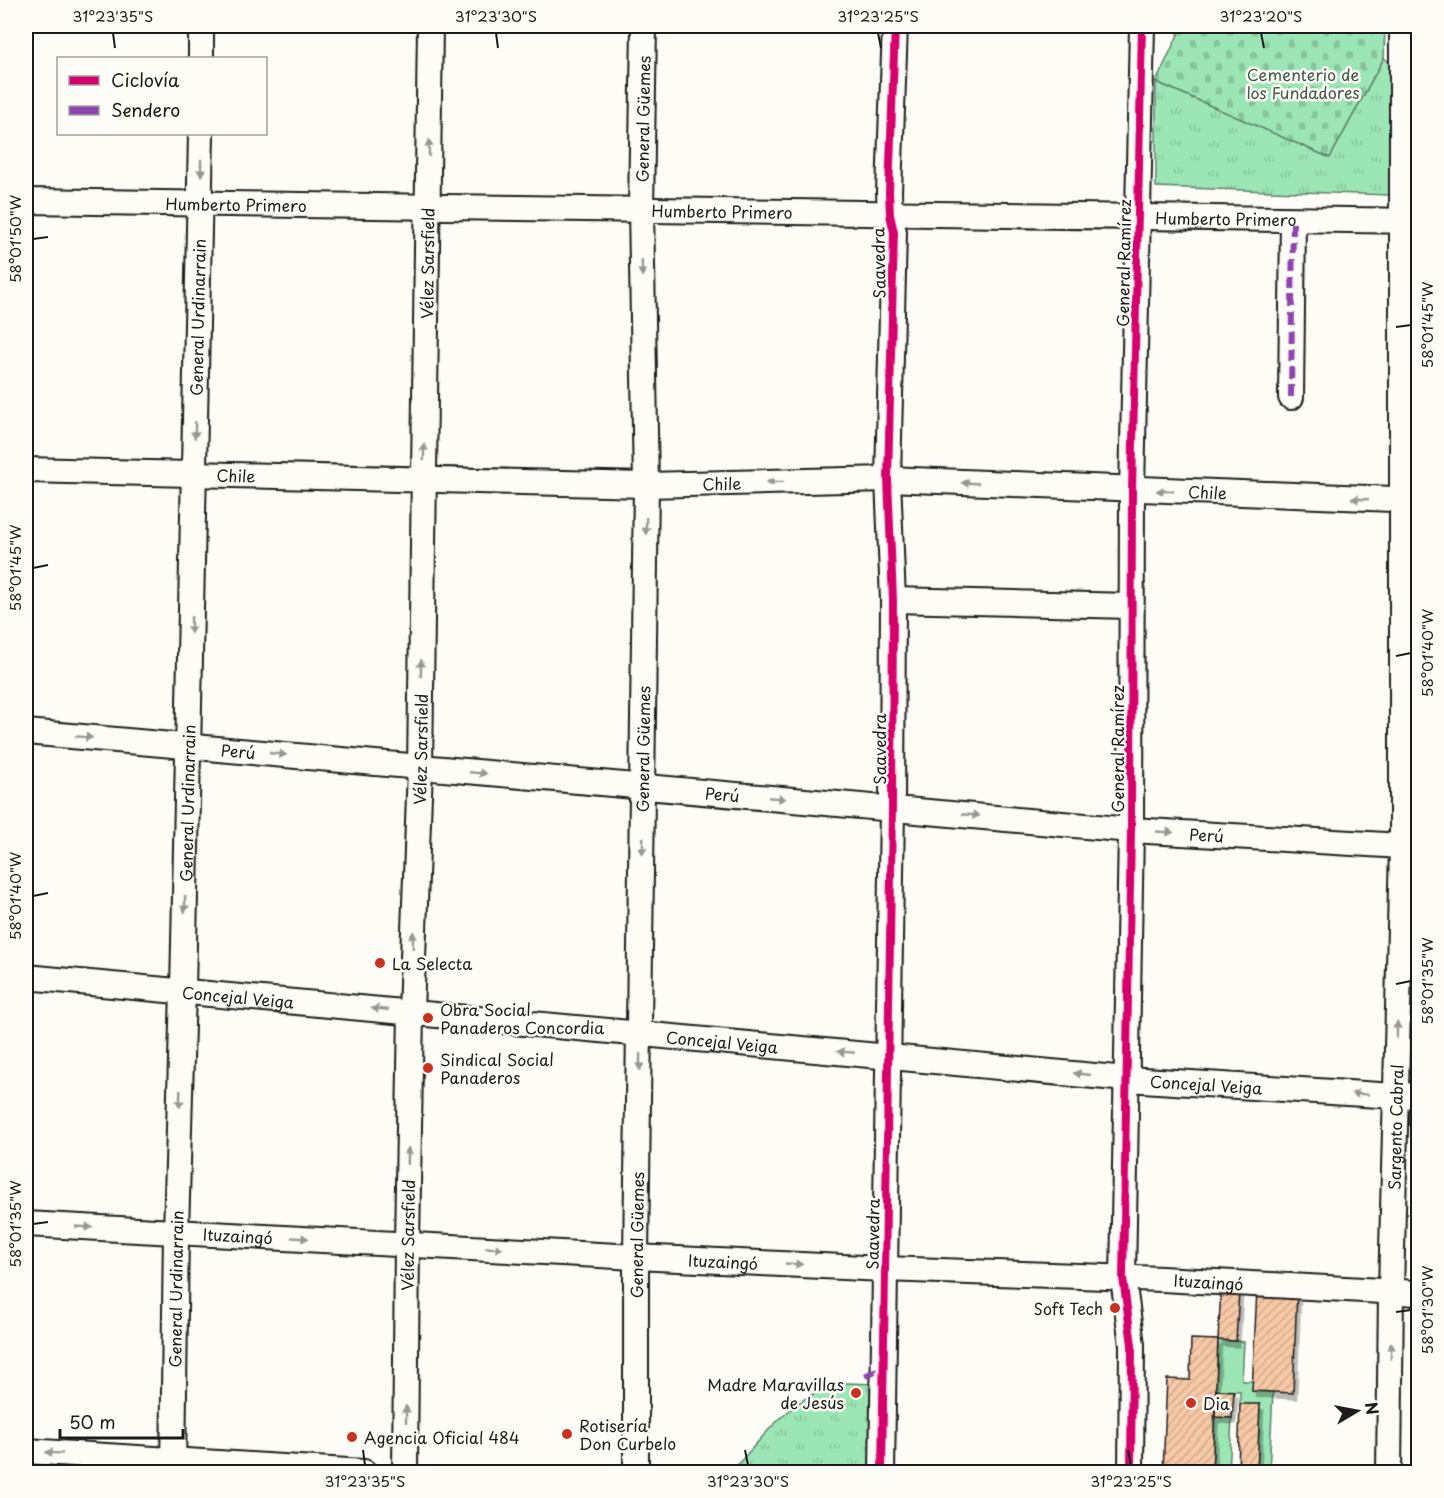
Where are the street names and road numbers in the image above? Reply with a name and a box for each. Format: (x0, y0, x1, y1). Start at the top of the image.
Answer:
street label: General Güemes (629, 56, 656, 183)
street label: Humberto Primero (165, 191, 307, 217)
street label: Humberto Primero (651, 198, 793, 224)
street label: General Ramírez (1110, 199, 1136, 327)
street label: Humberto Primero (1155, 205, 1297, 231)
street label: Vélez Sarsfield (414, 207, 440, 319)
street label: Saavedra (865, 227, 891, 299)
street label: General Urdinarrain (183, 238, 211, 396)
street label: Chile (216, 463, 256, 488)
street label: Chile (702, 471, 742, 496)
street label: Chile (1188, 479, 1227, 504)
street label: General Ramírez (1105, 685, 1129, 813)
street label: General Güemes (630, 686, 655, 813)
street label: Vélez Sarsfield (407, 693, 433, 805)
street label: Saavedra (867, 713, 891, 785)
street label: General Urdinarrain (173, 724, 201, 882)
street label: Perú (220, 737, 256, 764)
street label: Perú (704, 780, 741, 807)
street label: Perú (1189, 821, 1224, 847)
street label: Concejal Veiga (181, 980, 295, 1014)
street label: Concejal Veiga (665, 1024, 779, 1059)
street label: Sargento Cabral (1382, 1064, 1409, 1190)
street label: Concejal Veiga (1149, 1068, 1263, 1100)
street label: General Güemes (624, 1172, 649, 1298)
street label: Vélez Sarsfield (395, 1179, 420, 1291)
street label: Saavedra (859, 1198, 885, 1270)
street label: General Urdinarrain (162, 1210, 189, 1368)
street label: Ituzaingó (202, 1222, 273, 1249)
street label: Ituzaingó (688, 1248, 758, 1275)
street label: Ituzaingó (1173, 1268, 1244, 1295)

